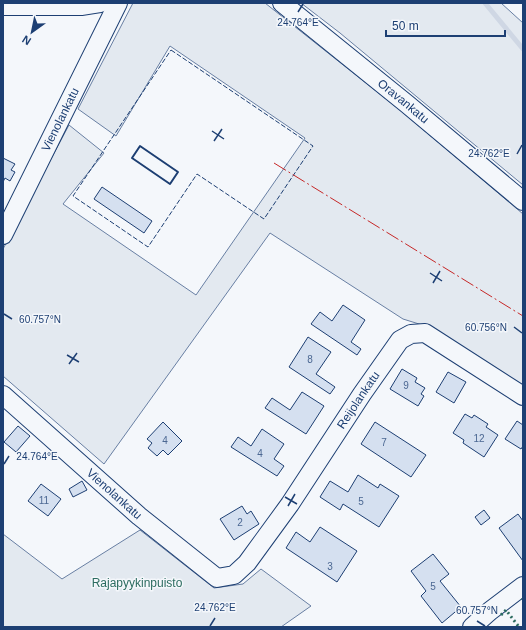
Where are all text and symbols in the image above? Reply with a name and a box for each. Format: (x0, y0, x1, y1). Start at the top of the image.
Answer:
north arrow (12, 12, 52, 52)
scale bar (386, 12, 505, 38)
text: 24.764°E (277, 17, 319, 28)
text: 50 m (392, 19, 419, 33)
text: N (20, 33, 33, 48)
street label: Oravankatu (375, 76, 432, 126)
street label: Vienolankatu (39, 85, 82, 154)
text: 24.762°E (468, 148, 510, 159)
text: 60.757°N (19, 314, 61, 325)
text: 60.756°N (465, 322, 507, 333)
house number: 8 (307, 354, 313, 365)
street label: Reijolankatu (334, 369, 383, 431)
house number: 9 (403, 380, 409, 391)
house number: 12 (473, 433, 485, 444)
house number: 4 (162, 435, 168, 446)
house number: 7 (381, 437, 387, 448)
house number: 4 (257, 448, 263, 459)
text: 24.764°E (16, 451, 58, 462)
street label: Vienolankatu (84, 466, 145, 522)
house number: 11 (39, 495, 50, 506)
house number: 5 (358, 496, 364, 507)
house number: 2 (237, 517, 243, 528)
house number: 3 (327, 561, 333, 572)
park label: Rajapyykinpuisto (92, 576, 183, 590)
house number: 5 (430, 581, 436, 592)
text: 24.762°E (194, 602, 236, 613)
text: 60.757°N (456, 605, 498, 616)

